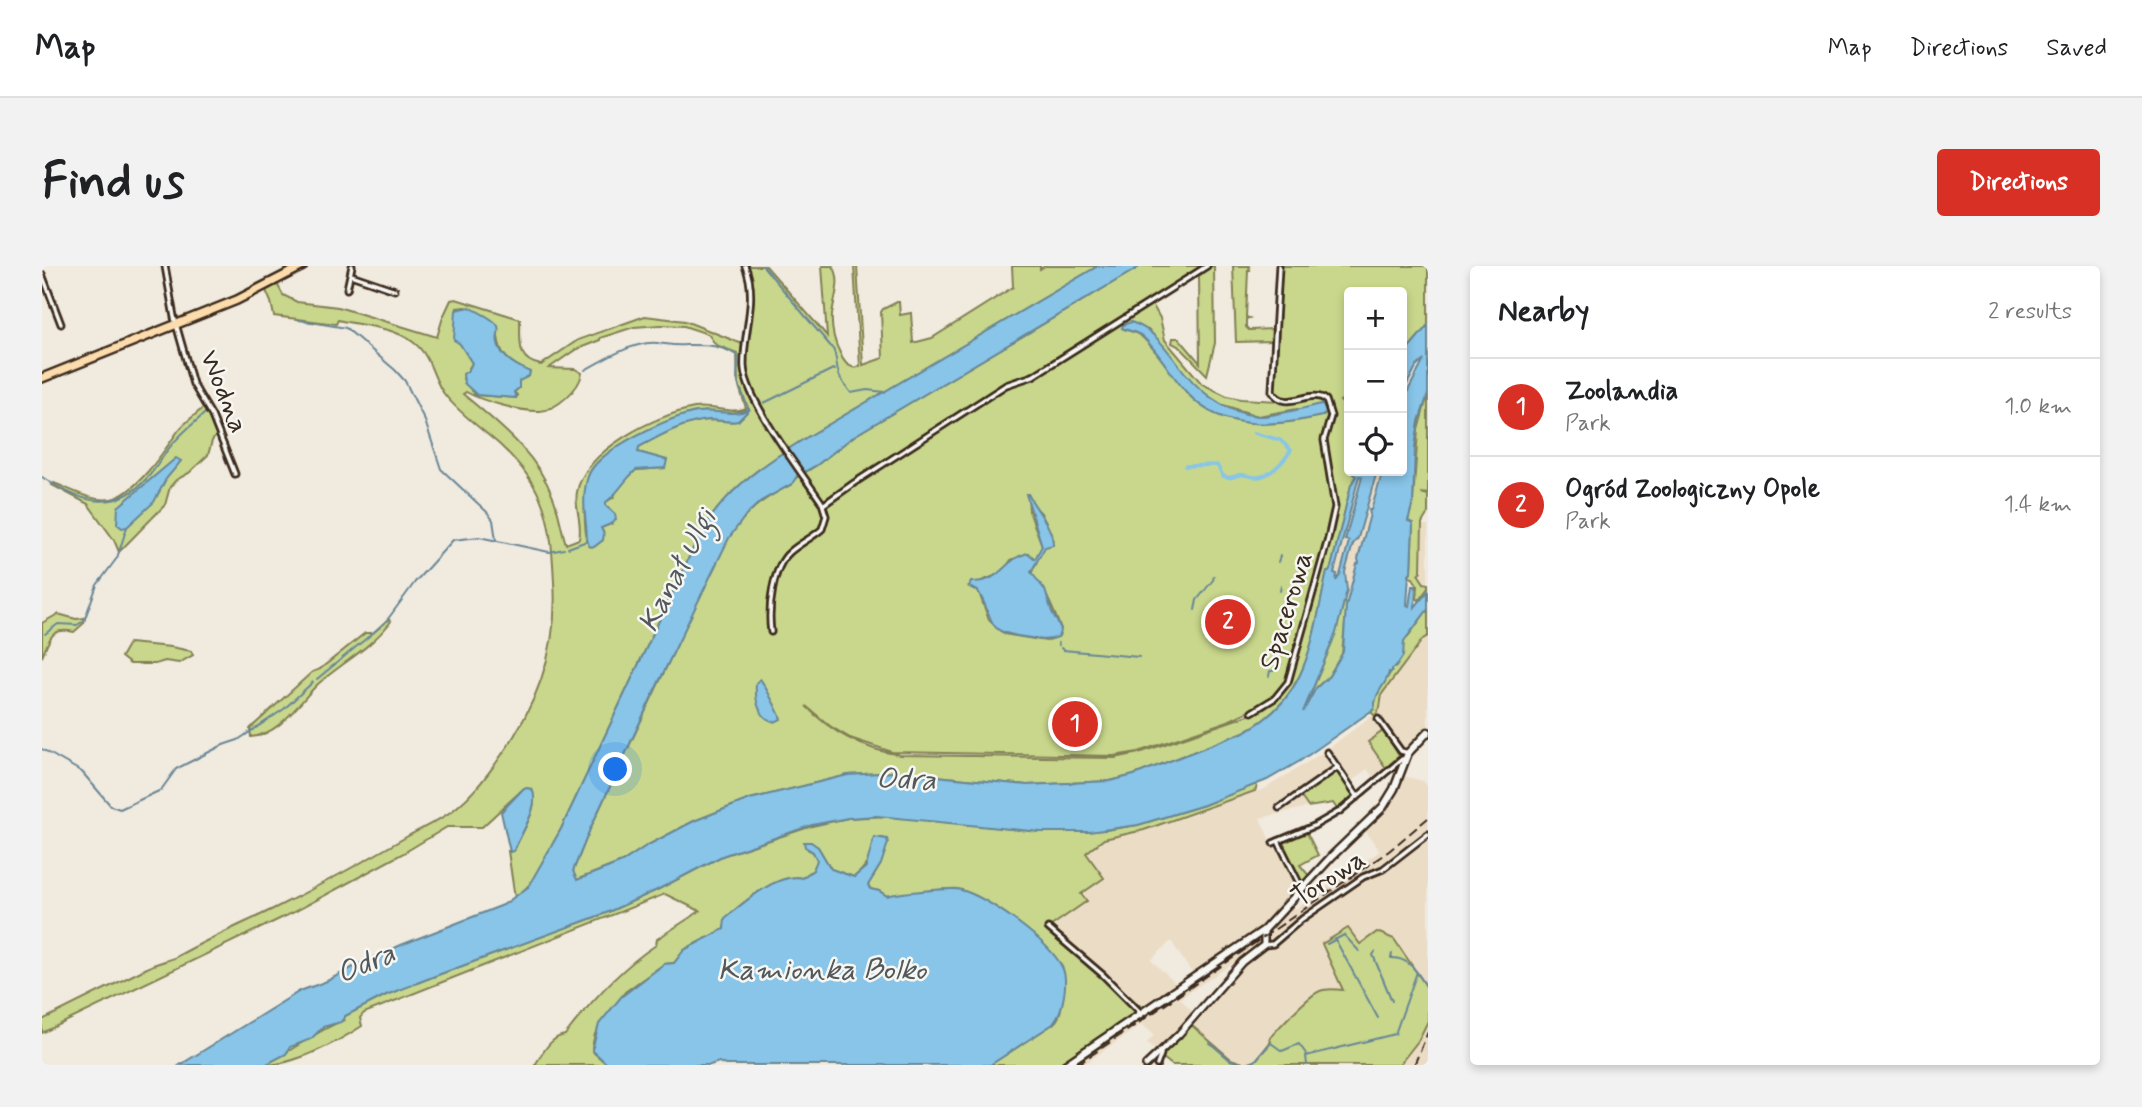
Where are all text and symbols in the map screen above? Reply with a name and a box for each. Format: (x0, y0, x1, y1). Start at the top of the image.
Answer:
text: Map (35, 26, 95, 70)
text: Map (1828, 33, 1872, 64)
text: Directions (1910, 33, 2008, 64)
text: Saved (2046, 33, 2107, 64)
button: Directions (1937, 149, 2100, 216)
text: Find us (42, 150, 185, 215)
map controls (1344, 287, 1407, 476)
button: + (1344, 287, 1407, 350)
text: Nearby (1498, 292, 1589, 331)
text: 2 results (1988, 297, 2072, 327)
street label: Wodna (190, 345, 256, 439)
button: − (1344, 350, 1407, 413)
text: Zoolandia (1565, 375, 1678, 409)
text: 1 (1516, 392, 1526, 422)
text: 1.0 km (2004, 392, 2072, 422)
text: Park (1565, 409, 1611, 439)
button: locate (1344, 413, 1407, 476)
text: Ogród Zoologiczny Opole (1565, 473, 1820, 507)
text: 2 (1515, 490, 1527, 520)
text: 1.4 km (2004, 490, 2072, 520)
water label: Kanał Ulgi (629, 501, 731, 641)
text: Park (1565, 507, 1611, 537)
street label: Spacerowa (1251, 547, 1323, 675)
pin: 2 (1205, 596, 1251, 648)
pin: 1 (1052, 698, 1098, 750)
your location (598, 752, 632, 786)
water label: Odra (875, 759, 937, 801)
street label: Torowa (1285, 841, 1373, 917)
water label: Odra (331, 934, 402, 994)
water label: Kamionka Bolko (718, 951, 928, 990)

